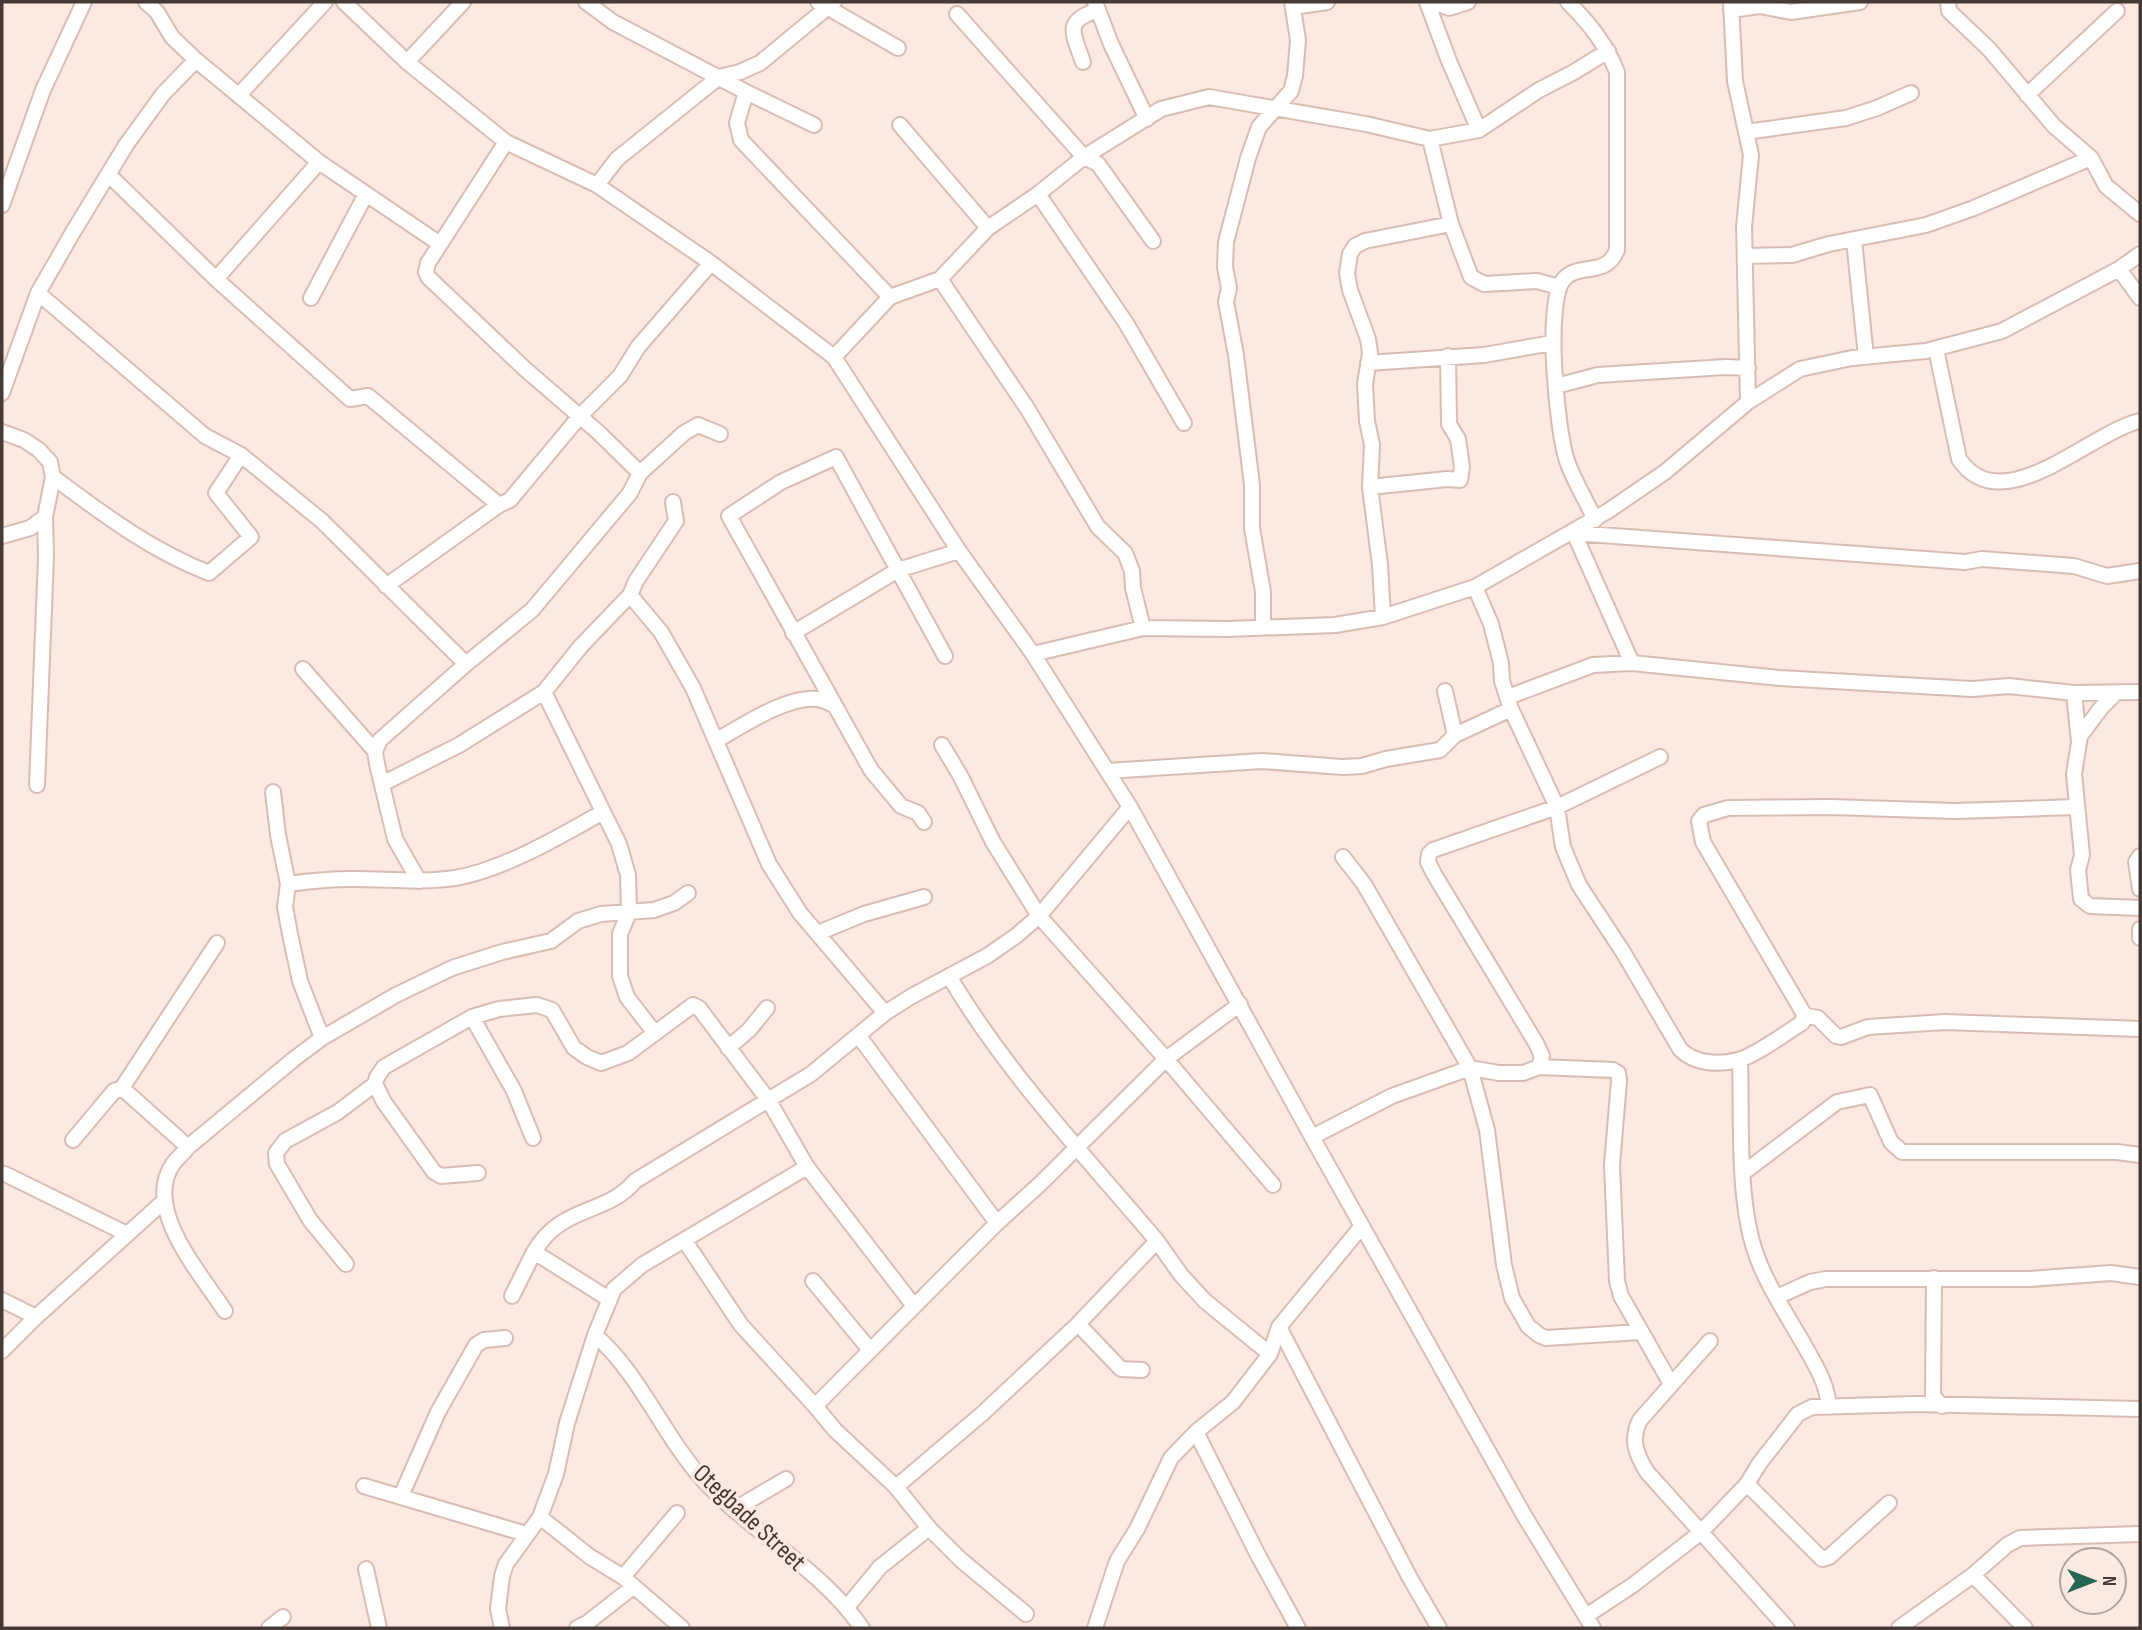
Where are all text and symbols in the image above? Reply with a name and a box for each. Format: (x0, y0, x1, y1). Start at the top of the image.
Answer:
street label: Otegbade Street (686, 1458, 812, 1578)
north arrow (2058, 1546, 2128, 1616)
text: N (2097, 1576, 2120, 1586)

